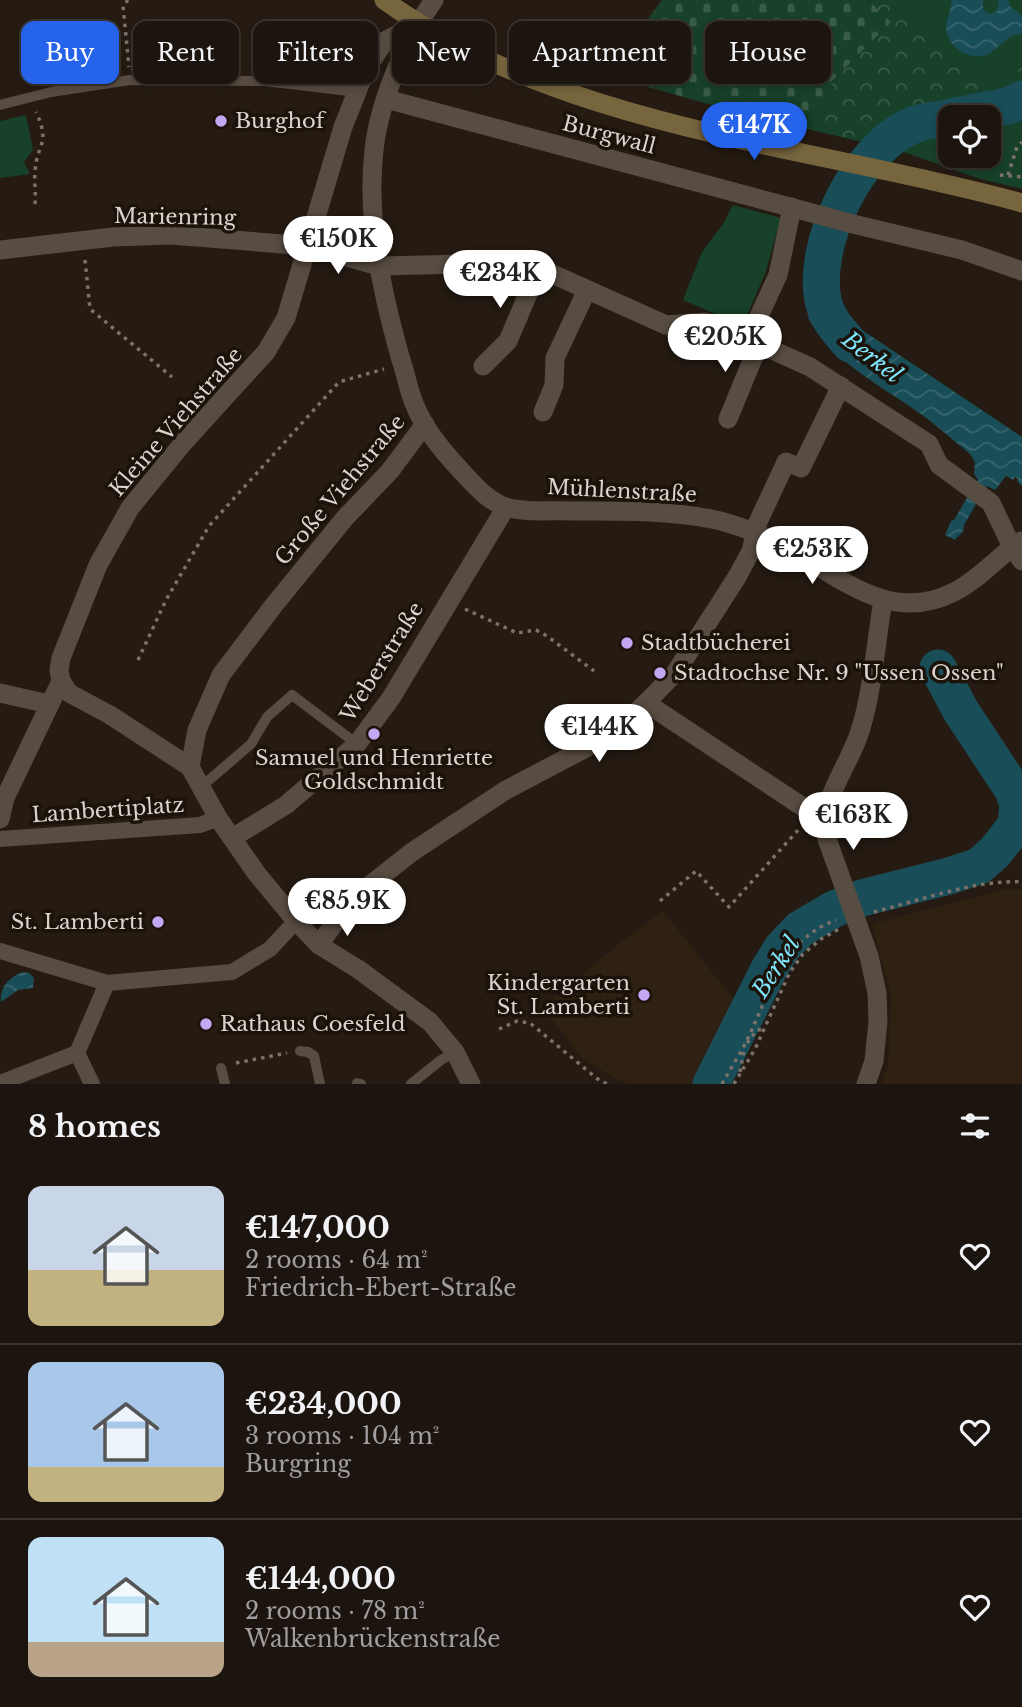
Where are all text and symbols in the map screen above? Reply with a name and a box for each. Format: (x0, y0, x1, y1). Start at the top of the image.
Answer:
chip: Buy (21, 21, 119, 84)
chip: Rent (133, 21, 239, 84)
chip: Filters (253, 21, 378, 84)
chip: New (392, 21, 495, 84)
chip: Apartment (509, 21, 691, 84)
chip: House (705, 21, 831, 84)
pin: €147K (705, 102, 803, 162)
map controls (938, 105, 1001, 168)
button: locate (938, 105, 1001, 168)
place label: Burghof (235, 108, 327, 134)
street label: Burgwall (559, 110, 659, 160)
text: €147K (717, 111, 791, 139)
marker: Burghof (213, 113, 229, 129)
street label: Marienring (114, 203, 237, 231)
pin: €150K (289, 216, 387, 276)
text: €150K (299, 225, 377, 253)
pin: €234K (451, 250, 549, 310)
text: €234K (459, 259, 541, 287)
pin: €205K (676, 314, 774, 374)
text: €205K (684, 323, 766, 351)
water label: Berkel (836, 325, 908, 389)
street label: Kleine Viehstraße (104, 342, 248, 502)
street label: Große Viehstraße (269, 409, 411, 571)
street label: Mühlenstraße (547, 474, 697, 508)
pin: €253K (763, 526, 861, 586)
text: €253K (772, 535, 852, 563)
street label: Weberstraße (334, 597, 429, 728)
place label: Stadtbücherei (641, 630, 791, 656)
marker: Stadtbücherei (619, 635, 635, 651)
place label: Stadtochse Nr. 9 "Ussen Ossen" (674, 660, 1004, 686)
marker: Stadtochse Nr. 9 "Ussen Ossen" (652, 665, 668, 681)
pin: €144K (550, 704, 648, 764)
text: €144K (560, 713, 638, 741)
marker: Samuel und Henriette Goldschmidt (366, 726, 382, 742)
place label: Samuel und Henriette Goldschmidt (255, 745, 493, 795)
street label: Lambertiplatz (31, 792, 185, 828)
pin: €163K (804, 792, 902, 852)
text: €163K (815, 801, 891, 829)
pin: €85.9K (290, 878, 404, 938)
text: €85.9K (304, 887, 390, 915)
place label: St. Lamberti (11, 909, 144, 935)
marker: St. Lamberti (150, 914, 166, 930)
water label: Berkel (745, 931, 806, 1004)
place label: Kindergarten St. Lamberti (487, 970, 630, 1020)
marker: Kindergarten St. Lamberti (636, 987, 652, 1003)
place label: Rathaus Coesfeld (220, 1011, 405, 1037)
marker: Rathaus Coesfeld (198, 1016, 214, 1032)
icon: filters (956, 1107, 994, 1145)
text: 8 homes (28, 1108, 161, 1145)
text: €147,000 (245, 1209, 390, 1246)
icon: home (84, 1214, 168, 1298)
icon: heart (956, 1237, 994, 1275)
text: 2 rooms · 64 m² (245, 1246, 428, 1274)
text: Friedrich-Ebert-Straße (245, 1274, 516, 1302)
text: €234,000 (245, 1385, 402, 1422)
icon: home (84, 1390, 168, 1474)
icon: heart (956, 1413, 994, 1451)
text: 3 rooms · 104 m² (245, 1422, 439, 1450)
text: Burgring (245, 1450, 351, 1478)
text: €144,000 (245, 1560, 396, 1597)
icon: home (84, 1565, 168, 1649)
icon: heart (956, 1588, 994, 1626)
text: 2 rooms · 78 m² (245, 1597, 425, 1625)
text: Walkenbrückenstraße (245, 1625, 500, 1653)

